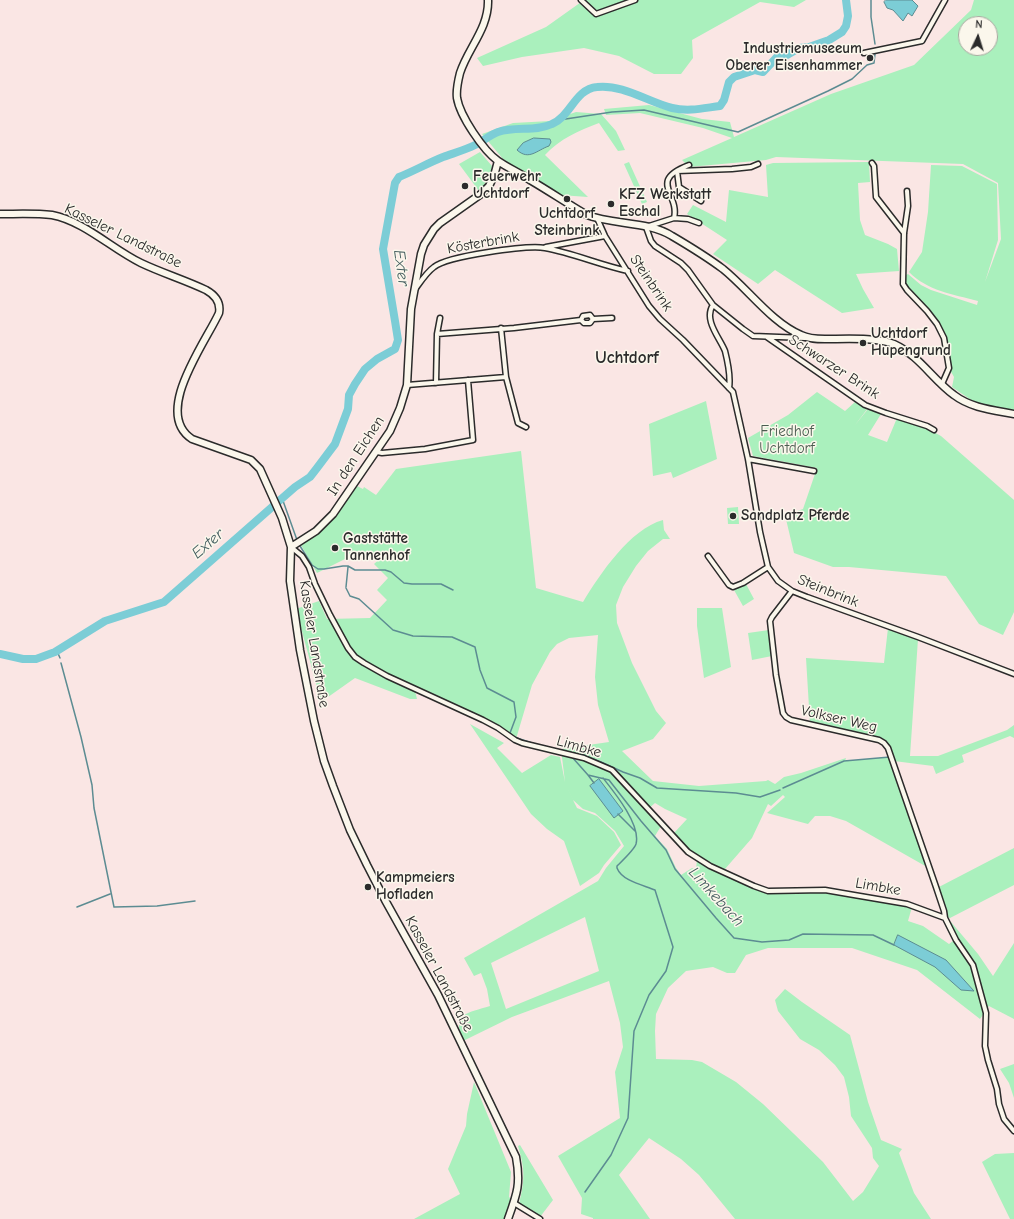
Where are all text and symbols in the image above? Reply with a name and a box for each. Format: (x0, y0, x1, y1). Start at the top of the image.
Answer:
north arrow (958, 16, 998, 56)
text: N (975, 18, 983, 31)
place label: Industriemuseeum Oberer Eisenhammer (726, 40, 862, 75)
marker: Industriemuseeum Oberer Eisenhammer (865, 53, 875, 63)
place label: Feuerwehr Uchtdorf (473, 168, 541, 203)
marker: Feuerwehr Uchtdorf (460, 181, 470, 191)
place label: KFZ Werkstatt Eschal (619, 186, 711, 221)
marker: Uchtdorf Steinbrink (562, 194, 572, 204)
marker: KFZ Werkstatt Eschal (606, 199, 616, 209)
street label: Kasseler Landstraße (61, 200, 185, 272)
place label: Uchtdorf Steinbrink (535, 205, 599, 240)
street label: Kösterbrink (446, 228, 520, 258)
water label: Exter (389, 249, 413, 287)
street label: Steinbrink (626, 251, 676, 315)
place label: Uchtdorf Hupengrund (871, 325, 951, 360)
street label: Schwarzer Brink (785, 331, 883, 403)
marker: Uchtdorf Hupengrund (858, 338, 868, 348)
district label: Uchtdorf (595, 348, 659, 368)
street label: In den Eichen (324, 413, 388, 499)
park label: Friedhof Uchtdorf (759, 423, 815, 458)
place label: Sandplatz Pferde (741, 507, 849, 525)
marker: Sandplatz Pferde (728, 511, 738, 521)
water label: Exter (188, 525, 228, 563)
place label: Gaststätte Tannenhof (343, 530, 409, 565)
marker: Gaststätte Tannenhof (330, 543, 340, 553)
street label: Steinbrink (795, 571, 861, 611)
street label: Kasseler Landstraße (295, 579, 333, 709)
street label: Volkser Weg (799, 701, 879, 737)
street label: Limbke (555, 732, 603, 762)
water label: Limkebach (684, 863, 748, 931)
place label: Kampmeiers Hofladen (376, 869, 455, 904)
street label: Limbke (854, 874, 902, 900)
marker: Kampmeiers Hofladen (363, 882, 373, 892)
street label: Kasseler Landstraße (401, 913, 477, 1035)

